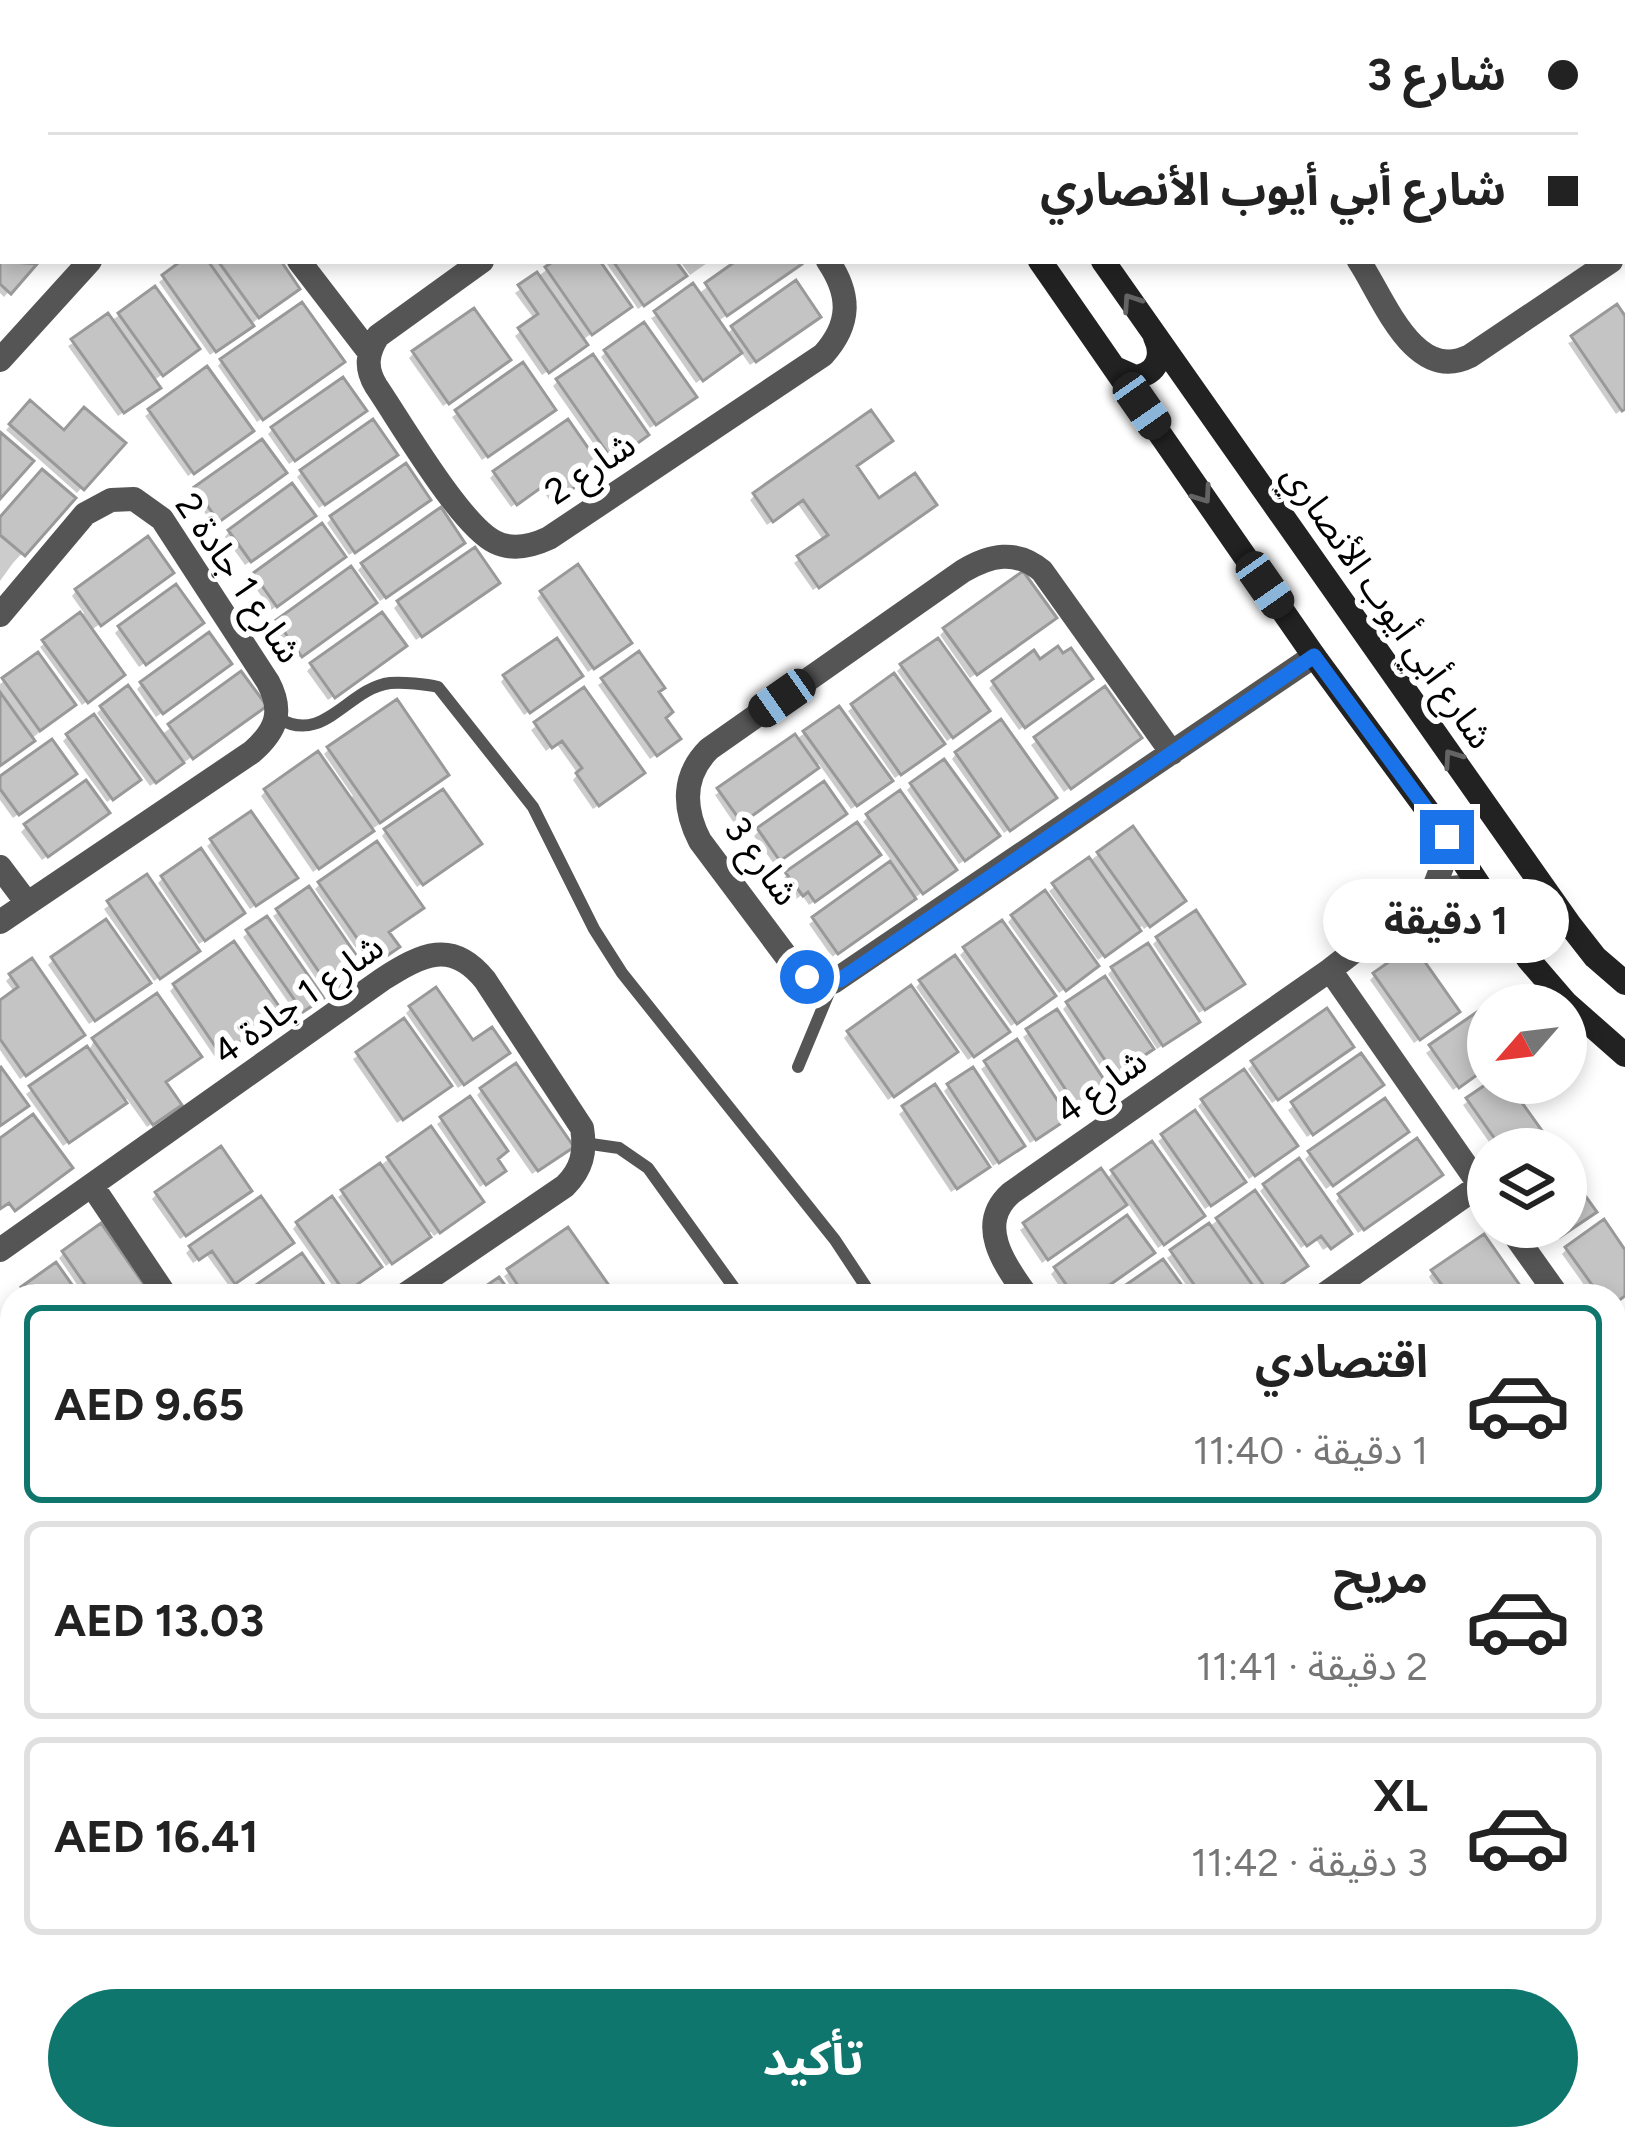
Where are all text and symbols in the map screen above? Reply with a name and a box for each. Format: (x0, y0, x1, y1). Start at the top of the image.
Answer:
text: شارع 3 (1367, 47, 1506, 101)
text: شارع أبي أيوب الأنصاري (1040, 162, 1506, 216)
one-way arrow (1123, 293, 1145, 315)
car (1107, 366, 1177, 446)
street label: شارع 2 (537, 422, 646, 518)
street label: شارع أبي أيوب الأنصاري (1268, 455, 1503, 760)
one-way arrow (1189, 481, 1211, 503)
street label: شارع 1 جادة 2 (162, 485, 311, 674)
car (1230, 545, 1300, 625)
car (742, 663, 822, 733)
one-way arrow (1444, 749, 1466, 771)
street label: شارع 3 (712, 808, 808, 916)
route end (1420, 810, 1474, 864)
callout: 1 دقيقة (1324, 879, 1570, 963)
text: 1 دقيقة (1384, 897, 1508, 944)
street label: شارع 1 جادة 4 (205, 925, 394, 1077)
route start (780, 950, 834, 1004)
north arrow (1467, 984, 1587, 1104)
map controls (1467, 984, 1587, 1248)
street label: شارع 4 (1047, 1039, 1158, 1137)
button: layers (1467, 1128, 1587, 1248)
text: اقتصادي (1255, 1334, 1428, 1388)
icon: car (1464, 1350, 1572, 1458)
text: AED 9.65 (54, 1377, 244, 1431)
text: 1 دقيقة · 11:40 (1193, 1427, 1428, 1474)
text: مريح (1333, 1550, 1428, 1604)
icon: car (1464, 1566, 1572, 1674)
text: AED 13.03 (54, 1593, 264, 1647)
text: 2 دقيقة · 11:41 (1196, 1643, 1428, 1690)
text: XL (1373, 1768, 1428, 1822)
icon: car (1464, 1782, 1572, 1890)
text: AED 16.41 (54, 1809, 259, 1863)
text: 3 دقيقة · 11:42 (1191, 1839, 1428, 1886)
button: تأكيد (48, 1989, 1578, 2127)

